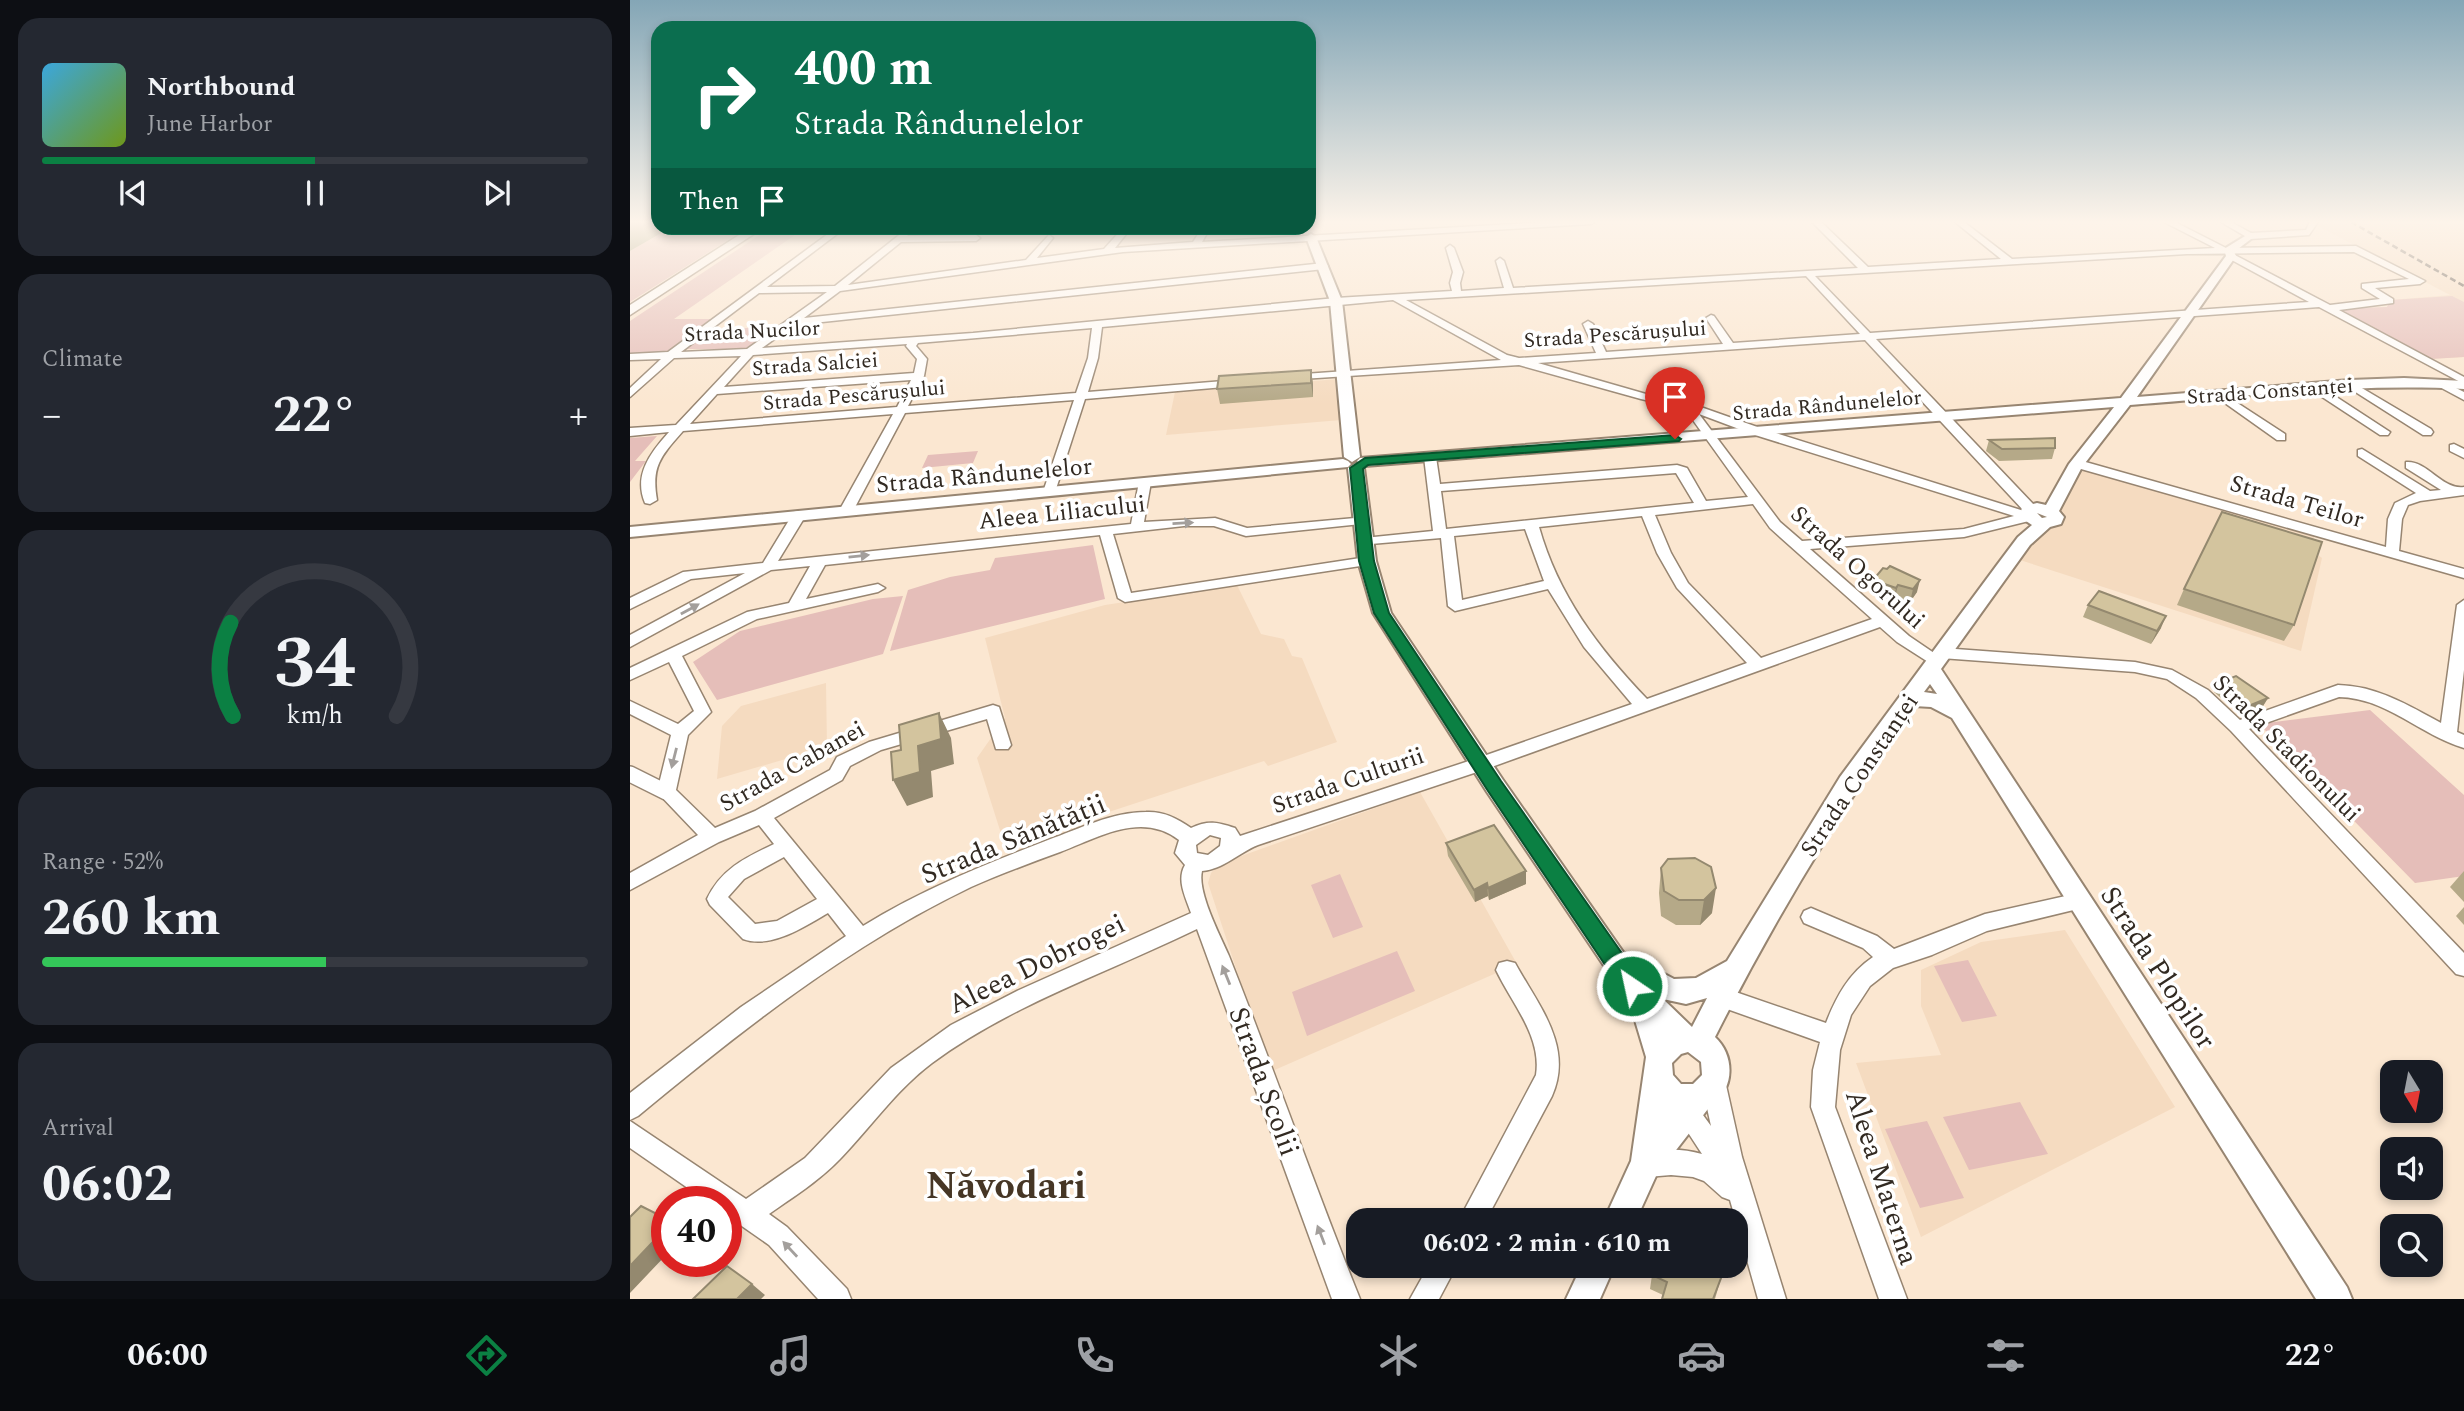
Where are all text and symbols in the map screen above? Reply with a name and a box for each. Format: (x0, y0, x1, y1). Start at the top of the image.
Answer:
text: 400 m (794, 32, 933, 107)
icon: right (679, 49, 770, 140)
text: Northbound (147, 67, 295, 107)
text: Strada Rândunelelor (794, 100, 1083, 149)
text: June Harbor (147, 107, 272, 142)
icon: previous (114, 174, 152, 212)
icon: pause (296, 174, 334, 212)
icon: next (478, 174, 516, 212)
text: Then (679, 181, 739, 221)
icon: arrive (753, 182, 791, 220)
street label: Strada Nucilor (683, 312, 821, 352)
street label: Strada Pescărușului (1523, 313, 1708, 357)
text: Climate (42, 342, 123, 377)
street label: Strada Salciei (751, 345, 879, 385)
pin (1645, 367, 1705, 439)
street label: Strada Constanței (2186, 370, 2354, 414)
street label: Strada Pescărușului (761, 372, 947, 420)
text: 22° (273, 376, 357, 455)
icon: arrive (1656, 378, 1694, 416)
street label: Strada Rândunelelor (1731, 382, 1923, 430)
text: − (42, 387, 61, 445)
text: + (569, 387, 588, 445)
street label: Strada Rândunelelor (874, 449, 1094, 503)
street label: Strada Teilor (2225, 466, 2368, 538)
street label: Aleea Liliacului (977, 486, 1147, 540)
street label: Strada Ogorului (1782, 497, 1933, 638)
one-way arrow (1172, 517, 1194, 528)
one-way arrow (848, 551, 870, 562)
one-way arrow (680, 603, 700, 615)
text: 34 (274, 609, 356, 720)
street label: Strada Stadionului (2204, 666, 2369, 831)
street label: Strada Constanței (1792, 686, 1928, 865)
text: km/h (287, 696, 343, 734)
street label: Strada Cabanei (713, 712, 872, 822)
street label: Strada Culturii (1267, 738, 1429, 824)
one-way arrow (668, 747, 679, 769)
street label: Strada Sănătății (914, 783, 1113, 896)
text: Range · 52% (42, 845, 163, 880)
street label: Strada Plopilor (2089, 878, 2227, 1058)
text: 260 km (42, 879, 221, 958)
street label: Aleea Dobrogei (941, 903, 1133, 1026)
position arrow (1595, 949, 1669, 1023)
one-way arrow (1220, 965, 1231, 986)
street label: Strada Școlii (1217, 1001, 1311, 1162)
north arrow (2380, 1060, 2443, 1124)
map controls (2380, 1060, 2443, 1277)
street label: Aleea Materna (1833, 1084, 1930, 1271)
text: Arrival (42, 1111, 114, 1146)
button: sound (2380, 1137, 2443, 1200)
text: 06:02 (42, 1145, 173, 1224)
district label: Năvodari (926, 1158, 1086, 1216)
speed limit sign: 40 (651, 1186, 742, 1277)
button: search (2380, 1214, 2443, 1277)
text: 06:02 · 2 min · 610 m (1423, 1223, 1671, 1263)
one-way arrow (1316, 1224, 1327, 1245)
one-way arrow (783, 1241, 799, 1258)
text: 06:00 (127, 1331, 208, 1380)
icon: directions (462, 1331, 511, 1380)
icon: music (766, 1331, 815, 1380)
icon: phone (1070, 1331, 1119, 1380)
icon: climate (1374, 1331, 1423, 1380)
icon: car (1677, 1331, 1726, 1380)
icon: filters (1981, 1331, 2030, 1380)
text: 22° (2285, 1331, 2337, 1380)

